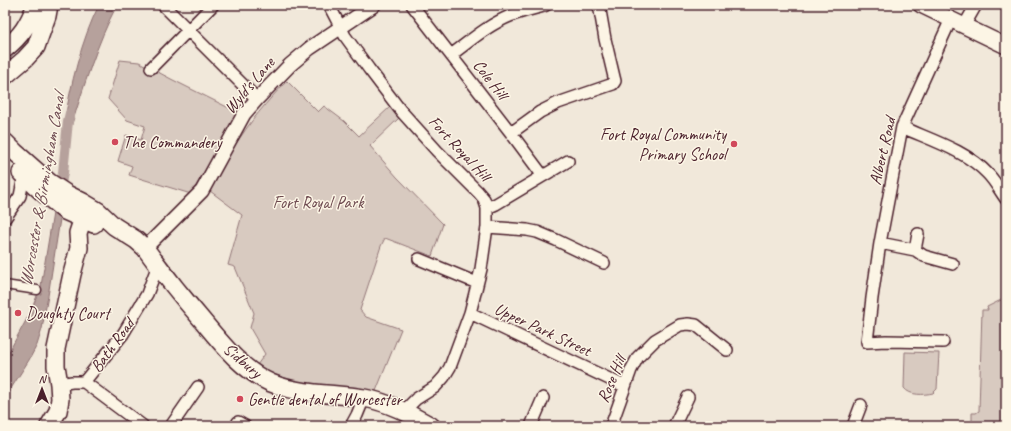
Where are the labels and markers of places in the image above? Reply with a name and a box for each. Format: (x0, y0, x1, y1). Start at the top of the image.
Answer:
place label: Fort Royal Community Primary School (600, 124, 729, 165)
place label: The Commandery (123, 132, 223, 153)
marker: The Commandery (110, 137, 120, 147)
marker: Fort Royal Community Primary School (729, 139, 739, 149)
place label: Doughty Court (26, 303, 112, 324)
marker: Doughty Court (13, 308, 23, 318)
place label: Gentle dental of Worcester (248, 389, 403, 410)
marker: Gentle dental of Worcester (235, 394, 245, 404)

